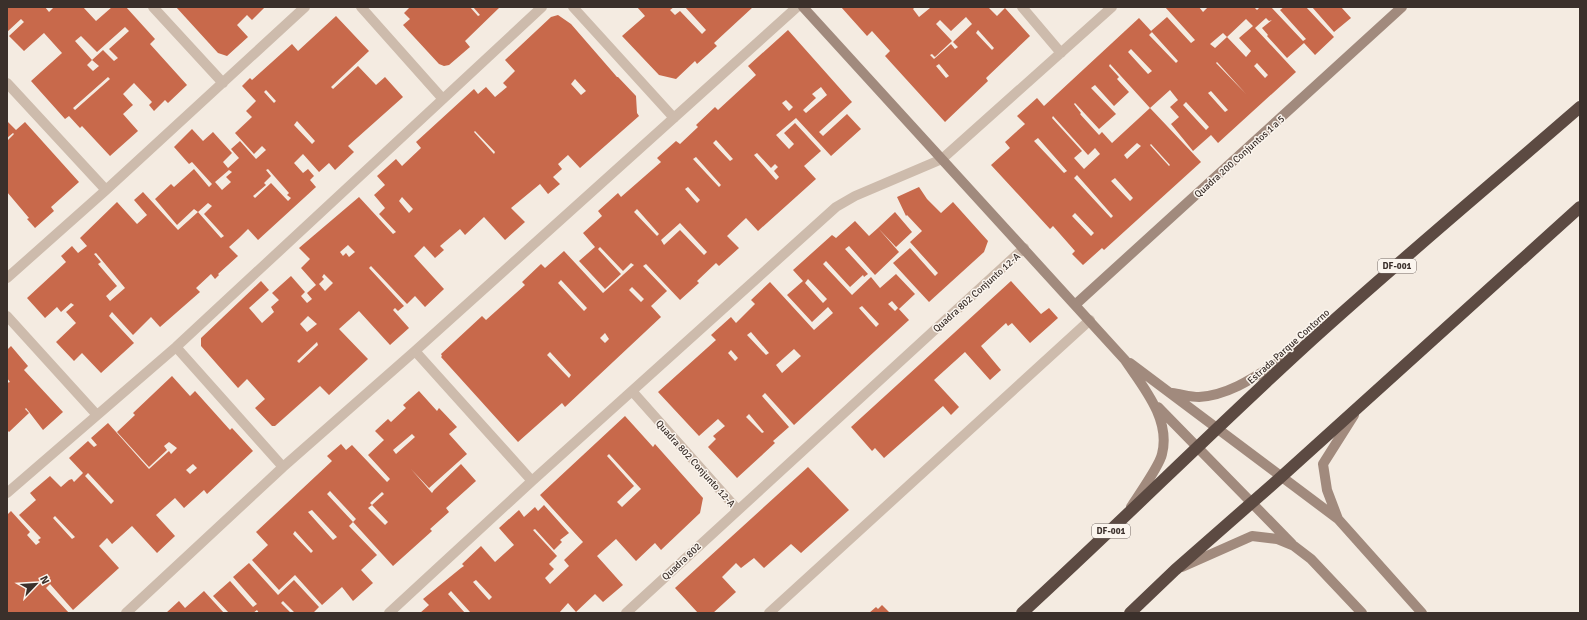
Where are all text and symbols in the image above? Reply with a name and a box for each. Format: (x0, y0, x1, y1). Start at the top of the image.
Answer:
street label: Quadra 200 Conjuntos 1 a 5 (1192, 113, 1287, 200)
street label: Quadra 802 Conjunto 12-A (931, 250, 1023, 335)
road number: DF-001 (1378, 259, 1416, 273)
street label: Estrada Parque Contorno (1245, 307, 1332, 387)
street label: Quadra 802 Conjunto 12-A (653, 418, 738, 510)
road number: DF-001 (1092, 524, 1130, 538)
street label: Quadra 802 (660, 540, 704, 583)
north arrow (16, 564, 56, 604)
text: N (37, 574, 52, 586)

